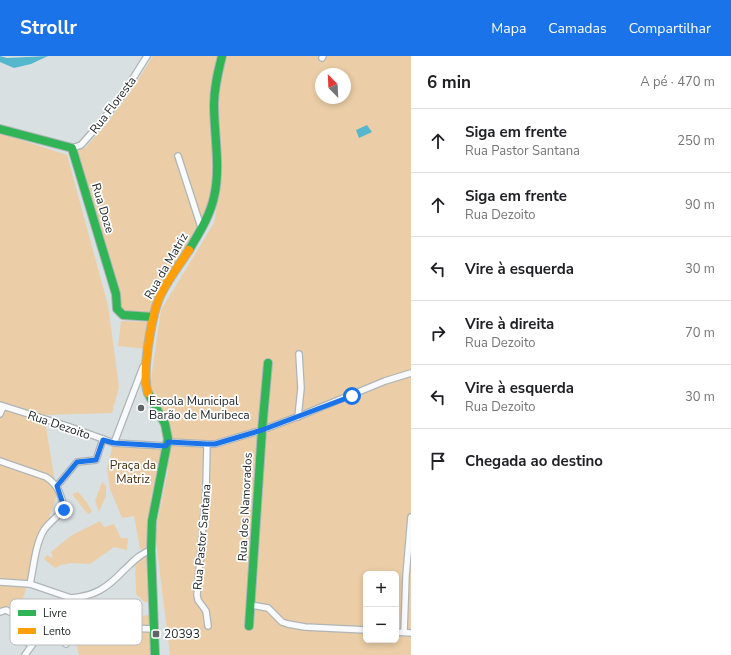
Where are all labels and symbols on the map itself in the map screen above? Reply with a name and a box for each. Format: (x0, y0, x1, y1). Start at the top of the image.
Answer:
north arrow (315, 68, 351, 104)
street label: Rua Floresta (86, 73, 140, 137)
street label: Rua Doze (88, 181, 118, 235)
street label: Rua da Matriz (141, 230, 192, 302)
route start (343, 387, 361, 405)
place label: Escola Municipal Barão de Muribeca (149, 393, 250, 423)
marker: Escola Municipal Barão de Muribeca (136, 403, 146, 413)
street label: Rua Dezoito (26, 407, 93, 443)
street label: Rua dos Namorados (234, 452, 256, 562)
park label: Praça da Matriz (110, 457, 156, 487)
street label: Rua Pastor Santana (189, 483, 215, 591)
route end (55, 501, 73, 519)
legend (10, 599, 142, 645)
text: Livre (43, 606, 67, 621)
text: Lento (43, 624, 71, 639)
place label: 20393 (164, 626, 200, 642)
marker: 20393 (151, 629, 161, 639)

